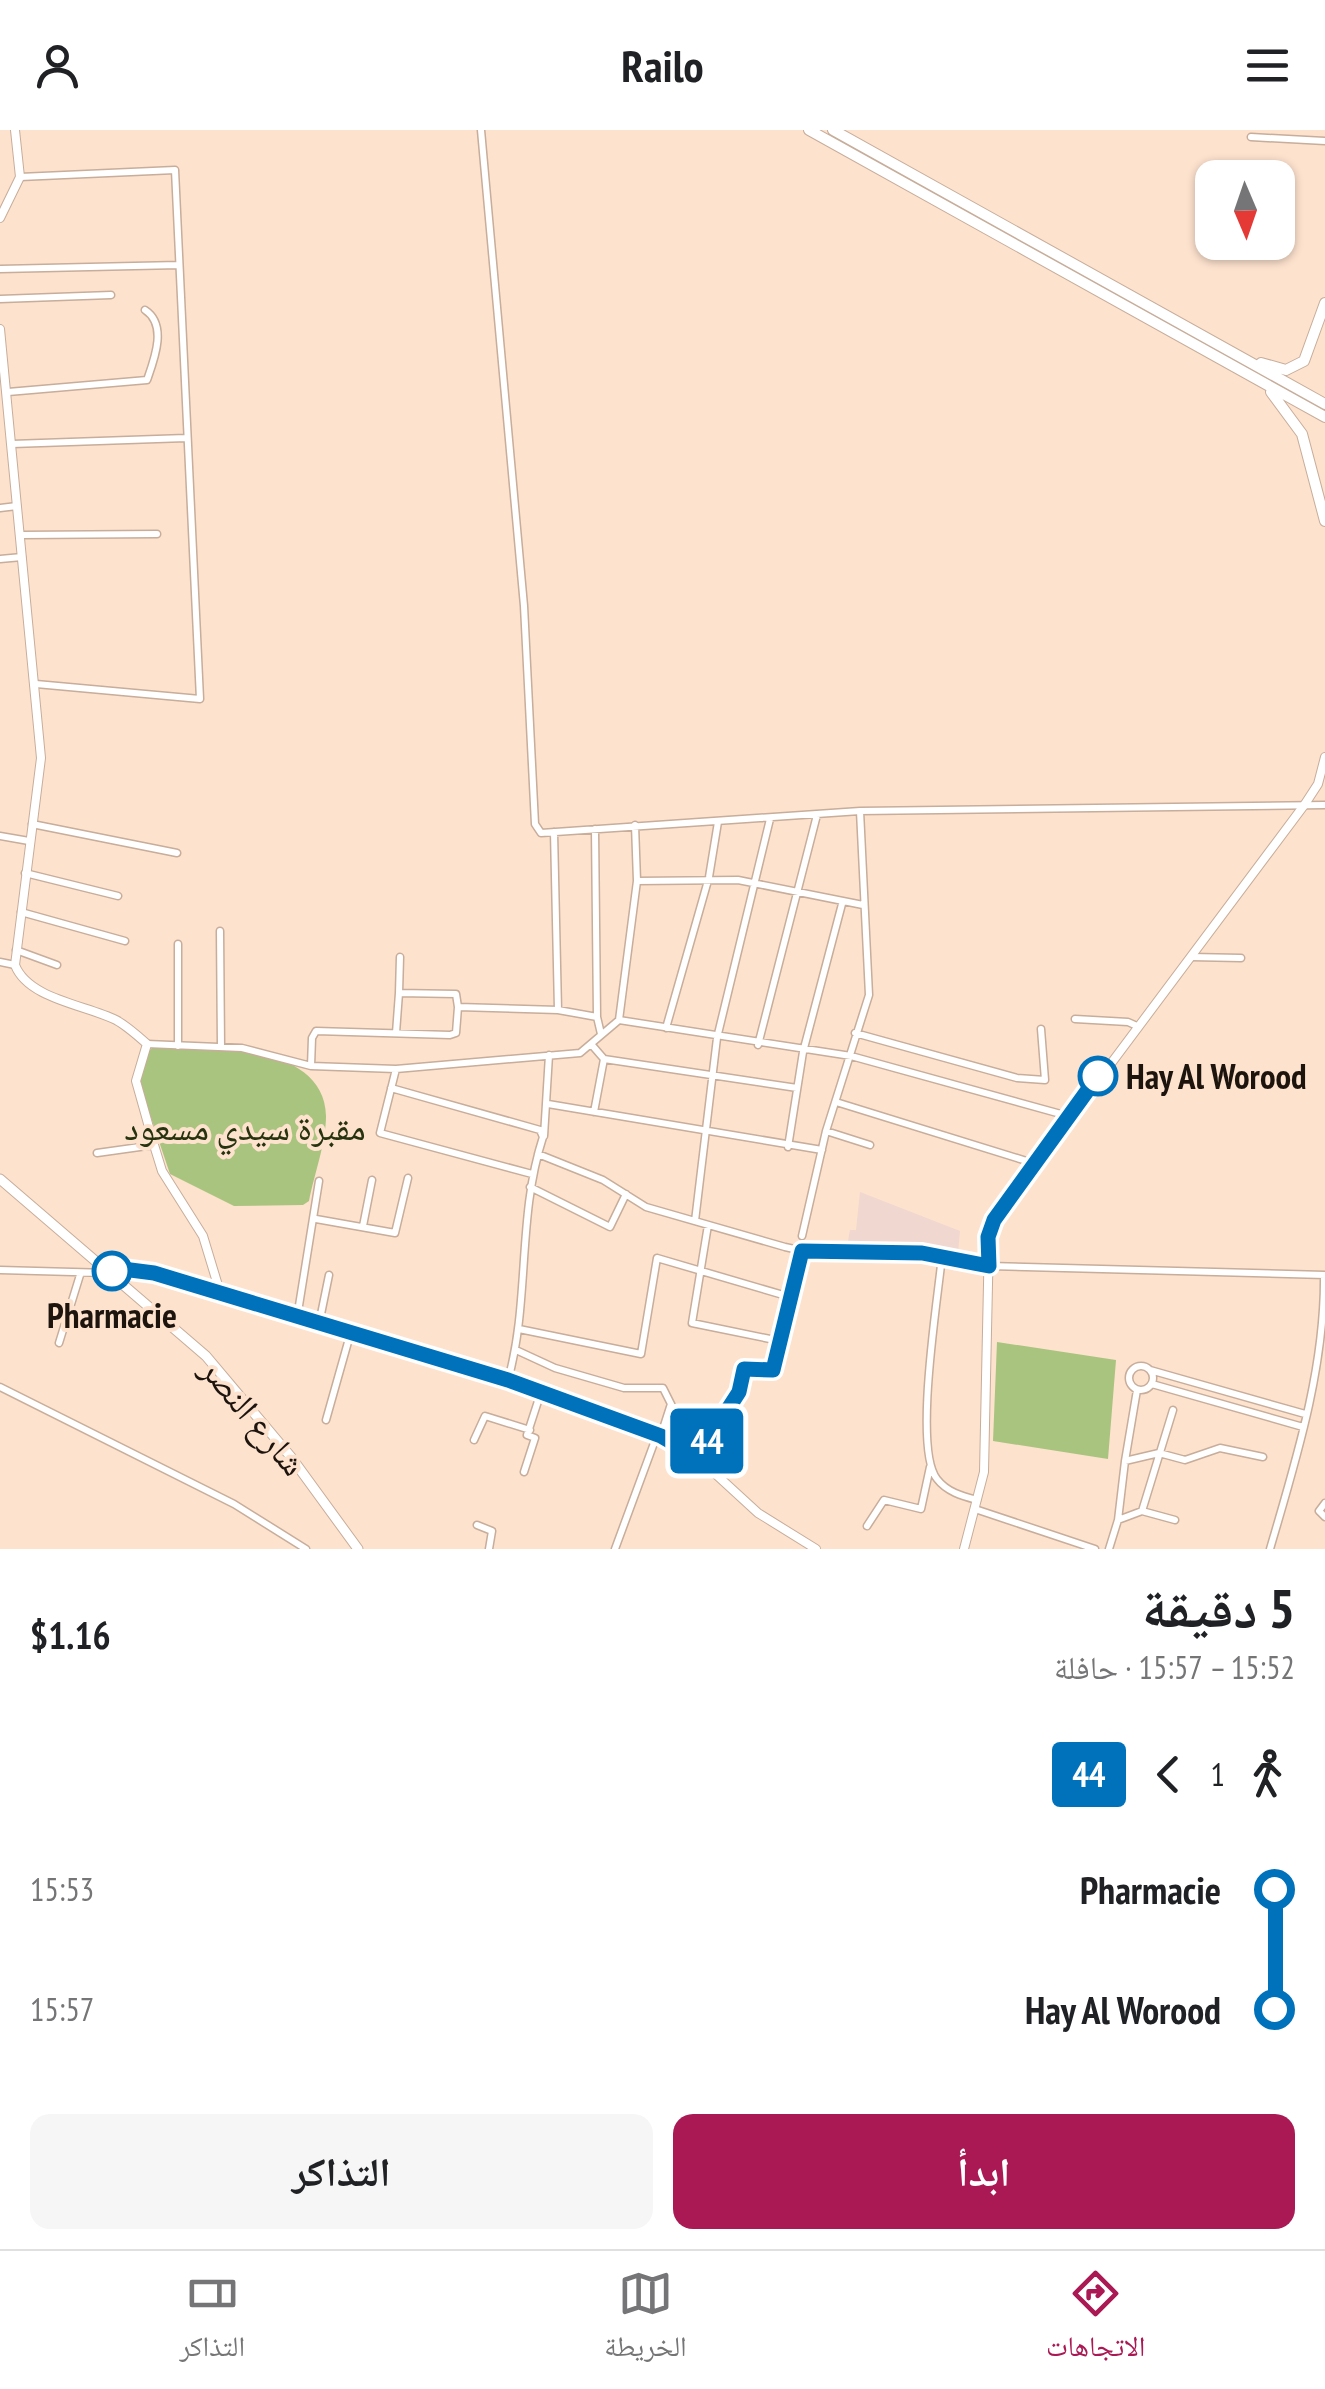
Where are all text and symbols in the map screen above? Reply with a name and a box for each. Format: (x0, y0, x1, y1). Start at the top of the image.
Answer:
text: Railo (621, 36, 704, 94)
icon: person (30, 38, 85, 93)
icon: menu (1240, 38, 1295, 93)
north arrow (1195, 160, 1295, 260)
map controls (1195, 160, 1295, 260)
place label: Hay Al Worood (1126, 1053, 1307, 1099)
marker: Hay Al Worood (1079, 1057, 1117, 1095)
park label: مقبرة سيدي مسعود (124, 1104, 366, 1156)
marker: Pharmacie (93, 1252, 131, 1290)
place label: Pharmacie (47, 1292, 177, 1338)
street label: شارع النصر (190, 1346, 317, 1485)
line badge: 44 (662, 1408, 752, 1474)
text: 44 (690, 1418, 724, 1464)
text: 5 دقيقة (1142, 1572, 1295, 1643)
text: $1.16 (30, 1610, 111, 1659)
text: 15:52 – 15:57 · حافلة (1054, 1646, 1295, 1688)
icon: back (1141, 1747, 1196, 1802)
icon: walk (1240, 1747, 1295, 1802)
text: 44 (1072, 1751, 1106, 1797)
text: 1 (1211, 1753, 1225, 1795)
text: Pharmacie (1080, 1865, 1221, 1914)
text: 15:53 (30, 1868, 94, 1910)
text: Hay Al Worood (1025, 1985, 1221, 2034)
text: 15:57 (30, 1988, 94, 2030)
button: التذاكر (30, 2114, 653, 2229)
button: ابدأ (673, 2114, 1295, 2229)
tab: التذاكر (180, 2266, 245, 2374)
tab: الخريطة (604, 2266, 687, 2374)
tab: الاتجاهات (1046, 2266, 1145, 2374)

